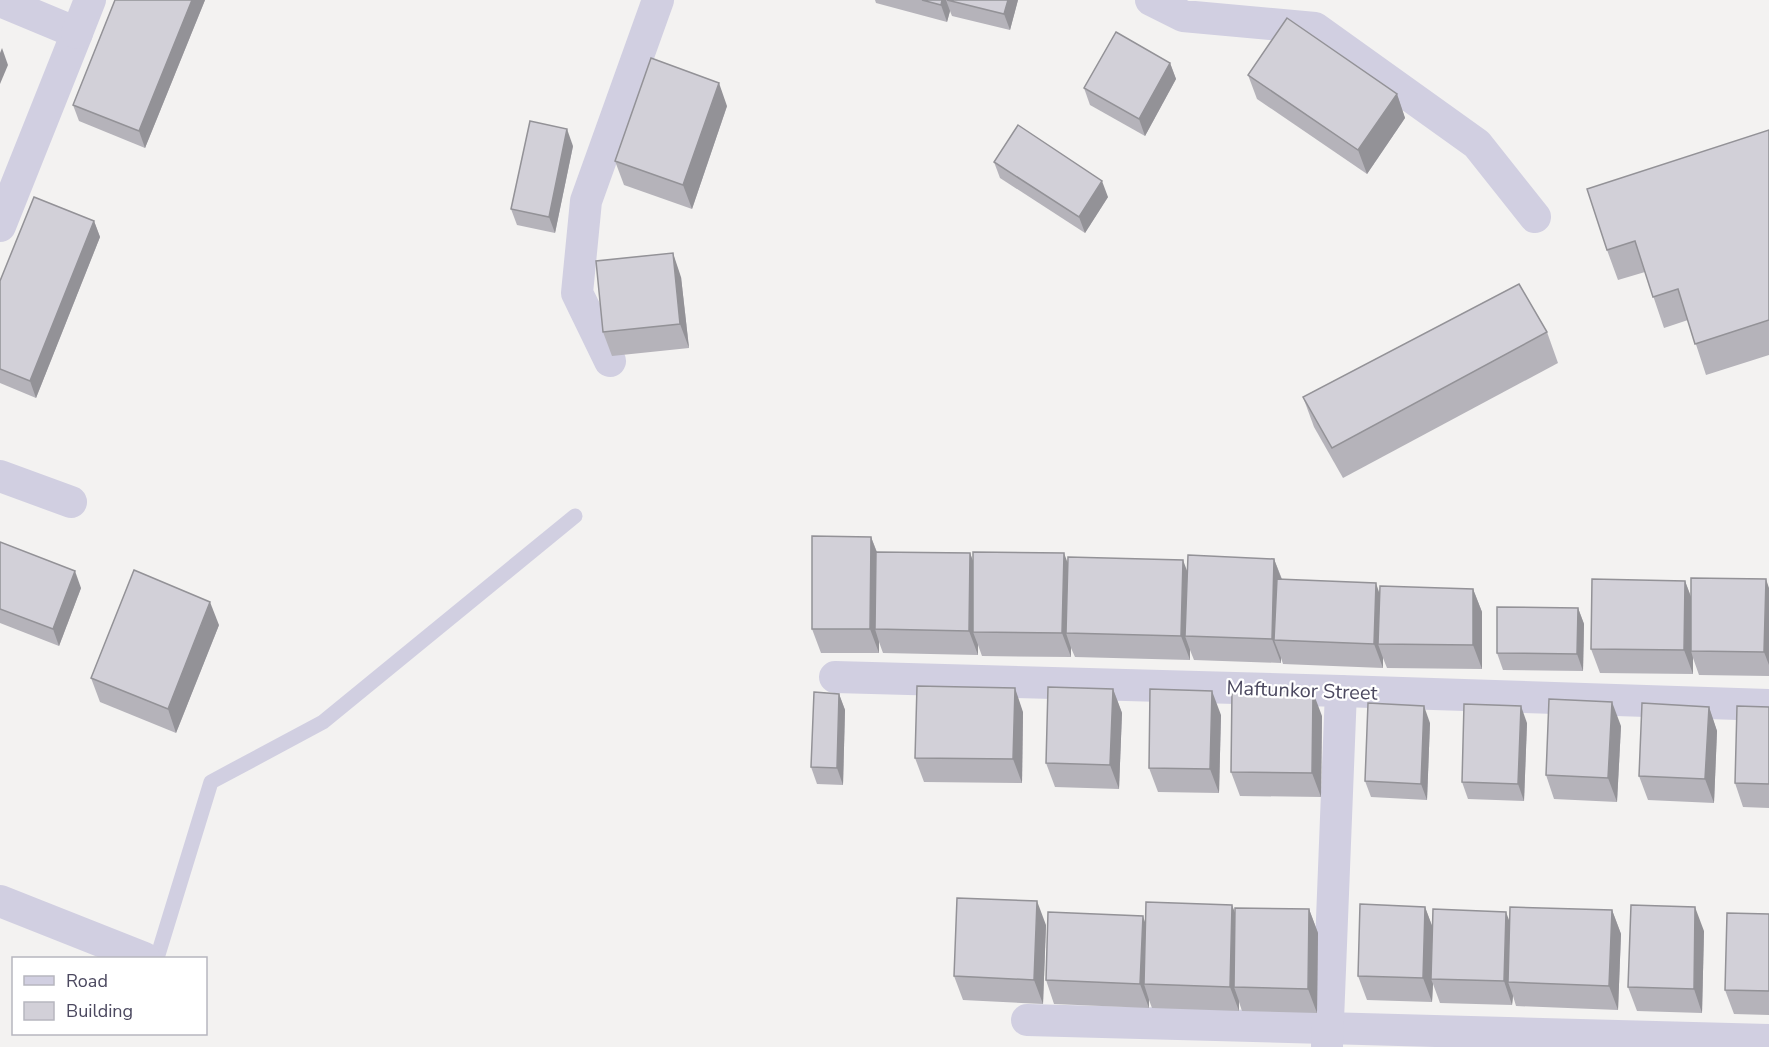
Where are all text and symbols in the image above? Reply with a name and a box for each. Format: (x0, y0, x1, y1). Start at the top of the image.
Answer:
street label: Maftunkor Street (1226, 674, 1379, 707)
legend (12, 957, 207, 1035)
text: Road (66, 969, 108, 993)
text: Building (66, 999, 133, 1023)

